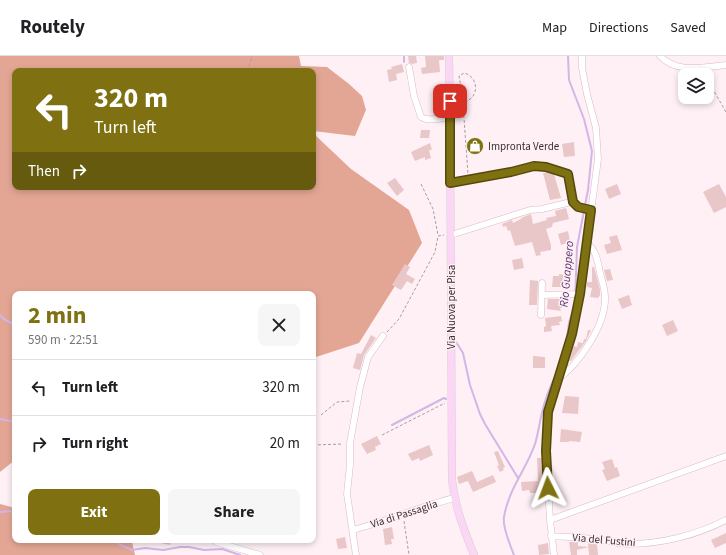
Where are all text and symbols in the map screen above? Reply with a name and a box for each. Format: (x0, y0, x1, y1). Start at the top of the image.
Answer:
text: Routely (20, 14, 85, 41)
text: Map (542, 18, 567, 38)
text: Directions (589, 18, 648, 38)
text: Saved (670, 18, 706, 38)
map controls (678, 68, 714, 104)
button: layers (678, 68, 714, 104)
text: 320 m (94, 78, 168, 118)
icon: left (28, 84, 80, 136)
pin (433, 84, 467, 118)
icon: arrive (439, 90, 461, 112)
text: Turn left (94, 115, 156, 140)
shop icon: Impronta Verde (465, 136, 485, 156)
place label: Impronta Verde (488, 139, 560, 154)
icon: right (68, 160, 90, 182)
text: Then (28, 161, 60, 182)
water label: Rio Guappero (556, 240, 578, 308)
street label: Via Nuova per Pisa (444, 265, 459, 349)
text: 2 min (28, 298, 86, 333)
button: close (258, 304, 300, 346)
text: 590 m · 22:51 (28, 331, 98, 349)
icon: left (28, 377, 50, 399)
text: Turn left (62, 377, 118, 398)
text: 320 m (262, 377, 300, 398)
icon: right (28, 433, 50, 455)
text: Turn right (62, 433, 128, 454)
text: 20 m (270, 433, 300, 454)
position arrow (527, 467, 569, 509)
button: Exit (28, 489, 160, 535)
button: Share (168, 489, 300, 535)
street label: Via di Passaglia (368, 496, 440, 532)
street label: Via del Fustini (572, 530, 636, 550)

